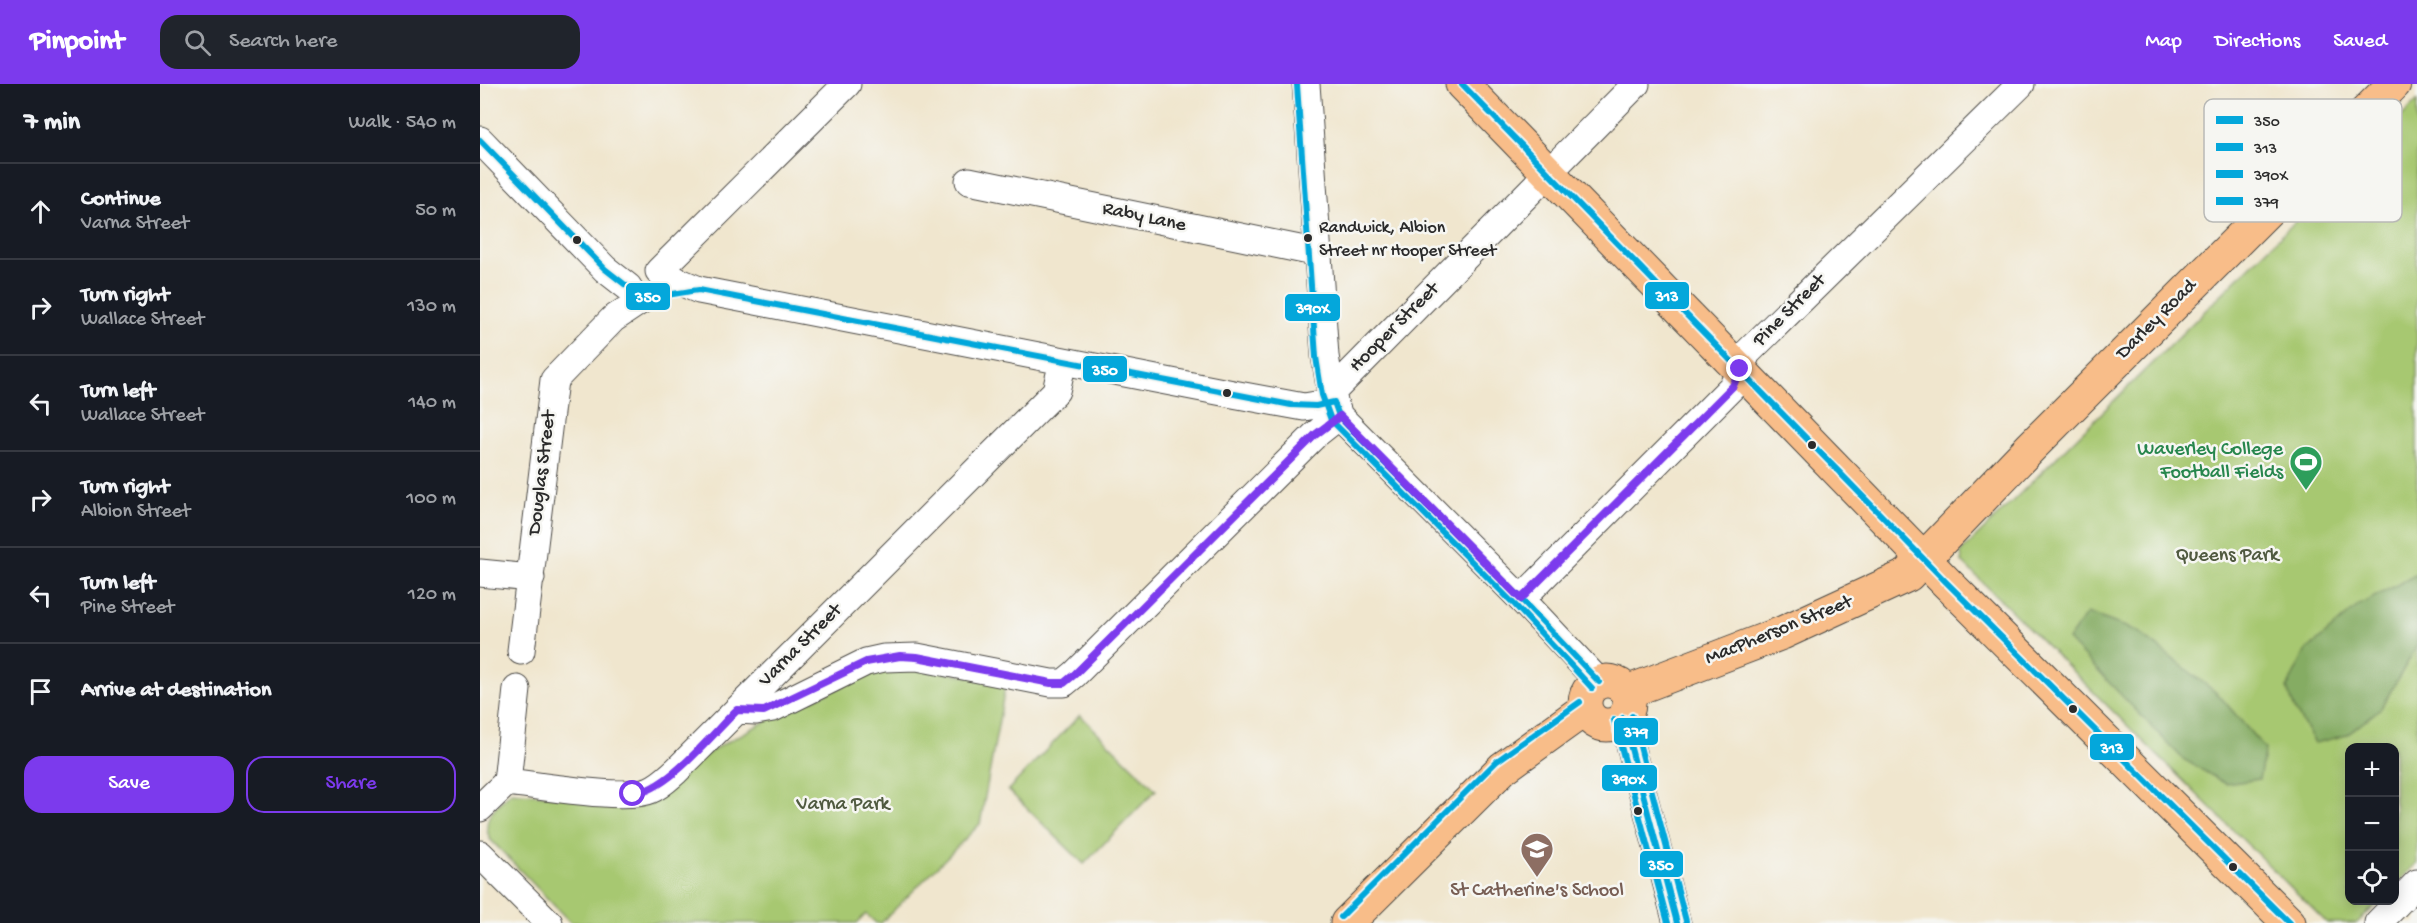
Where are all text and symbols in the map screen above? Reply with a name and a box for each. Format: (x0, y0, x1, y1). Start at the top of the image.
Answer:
search box (160, 15, 580, 69)
text: Pinpoint (30, 26, 124, 59)
icon: search (181, 26, 214, 59)
text: Search here (229, 29, 337, 55)
text: Map (2145, 30, 2182, 55)
text: Directions (2215, 30, 2300, 55)
text: Saved (2333, 30, 2387, 55)
legend (2204, 99, 2402, 222)
text: 7 min (24, 108, 80, 139)
text: Walk · 540 m (349, 112, 456, 135)
text: 350 (2253, 114, 2280, 133)
text: 313 (2253, 141, 2277, 160)
text: 390X (2253, 168, 2288, 187)
text: Continue (81, 187, 161, 213)
icon: ahead (24, 195, 57, 228)
text: 379 (2253, 195, 2279, 214)
street label: Raby Lane (1100, 198, 1189, 238)
text: 50 m (415, 200, 456, 223)
text: Varna Street (81, 213, 189, 236)
place label: Randwick, Albion Street nr Hooper Street (1319, 218, 1498, 262)
marker: Randwick, Albion Street nr Hooper Street (1302, 232, 1314, 244)
unlabelled marker (571, 234, 583, 246)
street label: Pine Street (1748, 269, 1832, 353)
street label: Darley Road (2111, 273, 2204, 366)
street label: Hooper Street (1345, 277, 1446, 378)
line badge: 313 (1644, 281, 1690, 310)
line badge: 350 (625, 282, 671, 311)
text: Turn right (81, 283, 169, 309)
text: 313 (1654, 289, 1679, 308)
text: 350 (634, 290, 661, 309)
icon: right (24, 291, 57, 324)
line badge: 390X (1284, 293, 1341, 322)
text: 130 m (407, 296, 456, 319)
text: 390X (1295, 301, 1331, 320)
text: Wallace Street (81, 309, 204, 332)
line badge: 350 (1082, 355, 1128, 383)
route end (1726, 355, 1752, 381)
text: 350 (1091, 363, 1118, 382)
text: Turn left (81, 379, 155, 405)
icon: left (24, 387, 57, 420)
unlabelled marker (1221, 387, 1233, 399)
text: 140 m (408, 392, 456, 415)
text: Wallace Street (81, 405, 204, 428)
street label: Douglas Street (524, 408, 562, 538)
unlabelled marker (1806, 439, 1818, 451)
place label: Waverley College Football Fields (2137, 439, 2284, 485)
sports icon: Waverley College Football Fields (2288, 444, 2324, 491)
text: Turn right (81, 475, 169, 501)
icon: right (24, 483, 57, 516)
text: 100 m (406, 488, 456, 511)
text: Albion Street (81, 501, 190, 524)
park label: Queens Park (2175, 545, 2281, 568)
text: Turn left (81, 571, 155, 597)
icon: left (24, 579, 57, 612)
text: 120 m (408, 584, 456, 607)
street label: MacPherson Street (1702, 590, 1857, 671)
text: Pine Street (81, 597, 174, 620)
street label: Varna Street (754, 598, 849, 693)
icon: arrive (24, 675, 57, 708)
text: Arrive at destination (81, 678, 271, 704)
unlabelled marker (2067, 703, 2079, 715)
line badge: 379 (1613, 717, 1659, 746)
text: 379 (1623, 725, 1648, 744)
line badge: 313 (2089, 733, 2135, 761)
text: 313 (2099, 741, 2124, 760)
map controls (2345, 743, 2399, 905)
button: + (2345, 743, 2399, 797)
button: Save (24, 756, 234, 813)
button: Share (246, 756, 456, 813)
line badge: 390X (1601, 764, 1658, 792)
text: 390X (1611, 772, 1647, 791)
route start (619, 780, 645, 806)
park label: Varna Park (796, 794, 891, 817)
button: − (2345, 797, 2399, 851)
unlabelled marker (1632, 805, 1644, 817)
school or university icon: St Catherine's School (1519, 831, 1555, 878)
line badge: 350 (1639, 850, 1684, 878)
button: locate (2345, 851, 2399, 905)
text: 350 (1647, 858, 1674, 877)
unlabelled marker (2227, 861, 2239, 873)
place label: St Catherine's School (1450, 880, 1624, 903)

